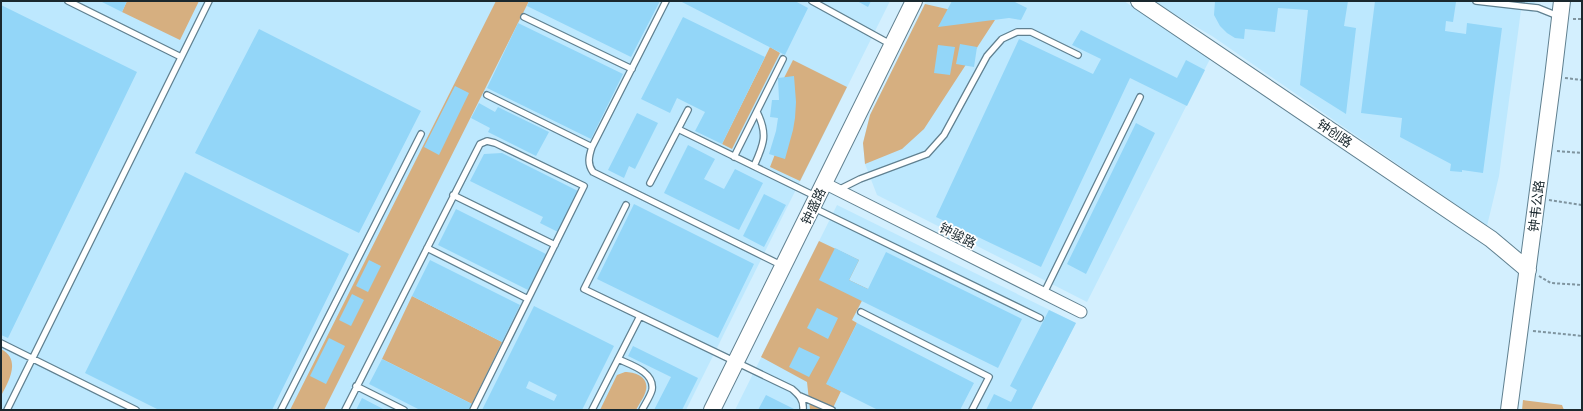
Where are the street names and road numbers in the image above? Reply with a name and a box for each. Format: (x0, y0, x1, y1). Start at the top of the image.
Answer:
street label: 钟创路 (1314, 115, 1356, 151)
street label: 钟韦公路 (1525, 179, 1547, 233)
street label: 钟盛路 (797, 185, 829, 227)
street label: 钟骏路 (937, 219, 979, 251)

